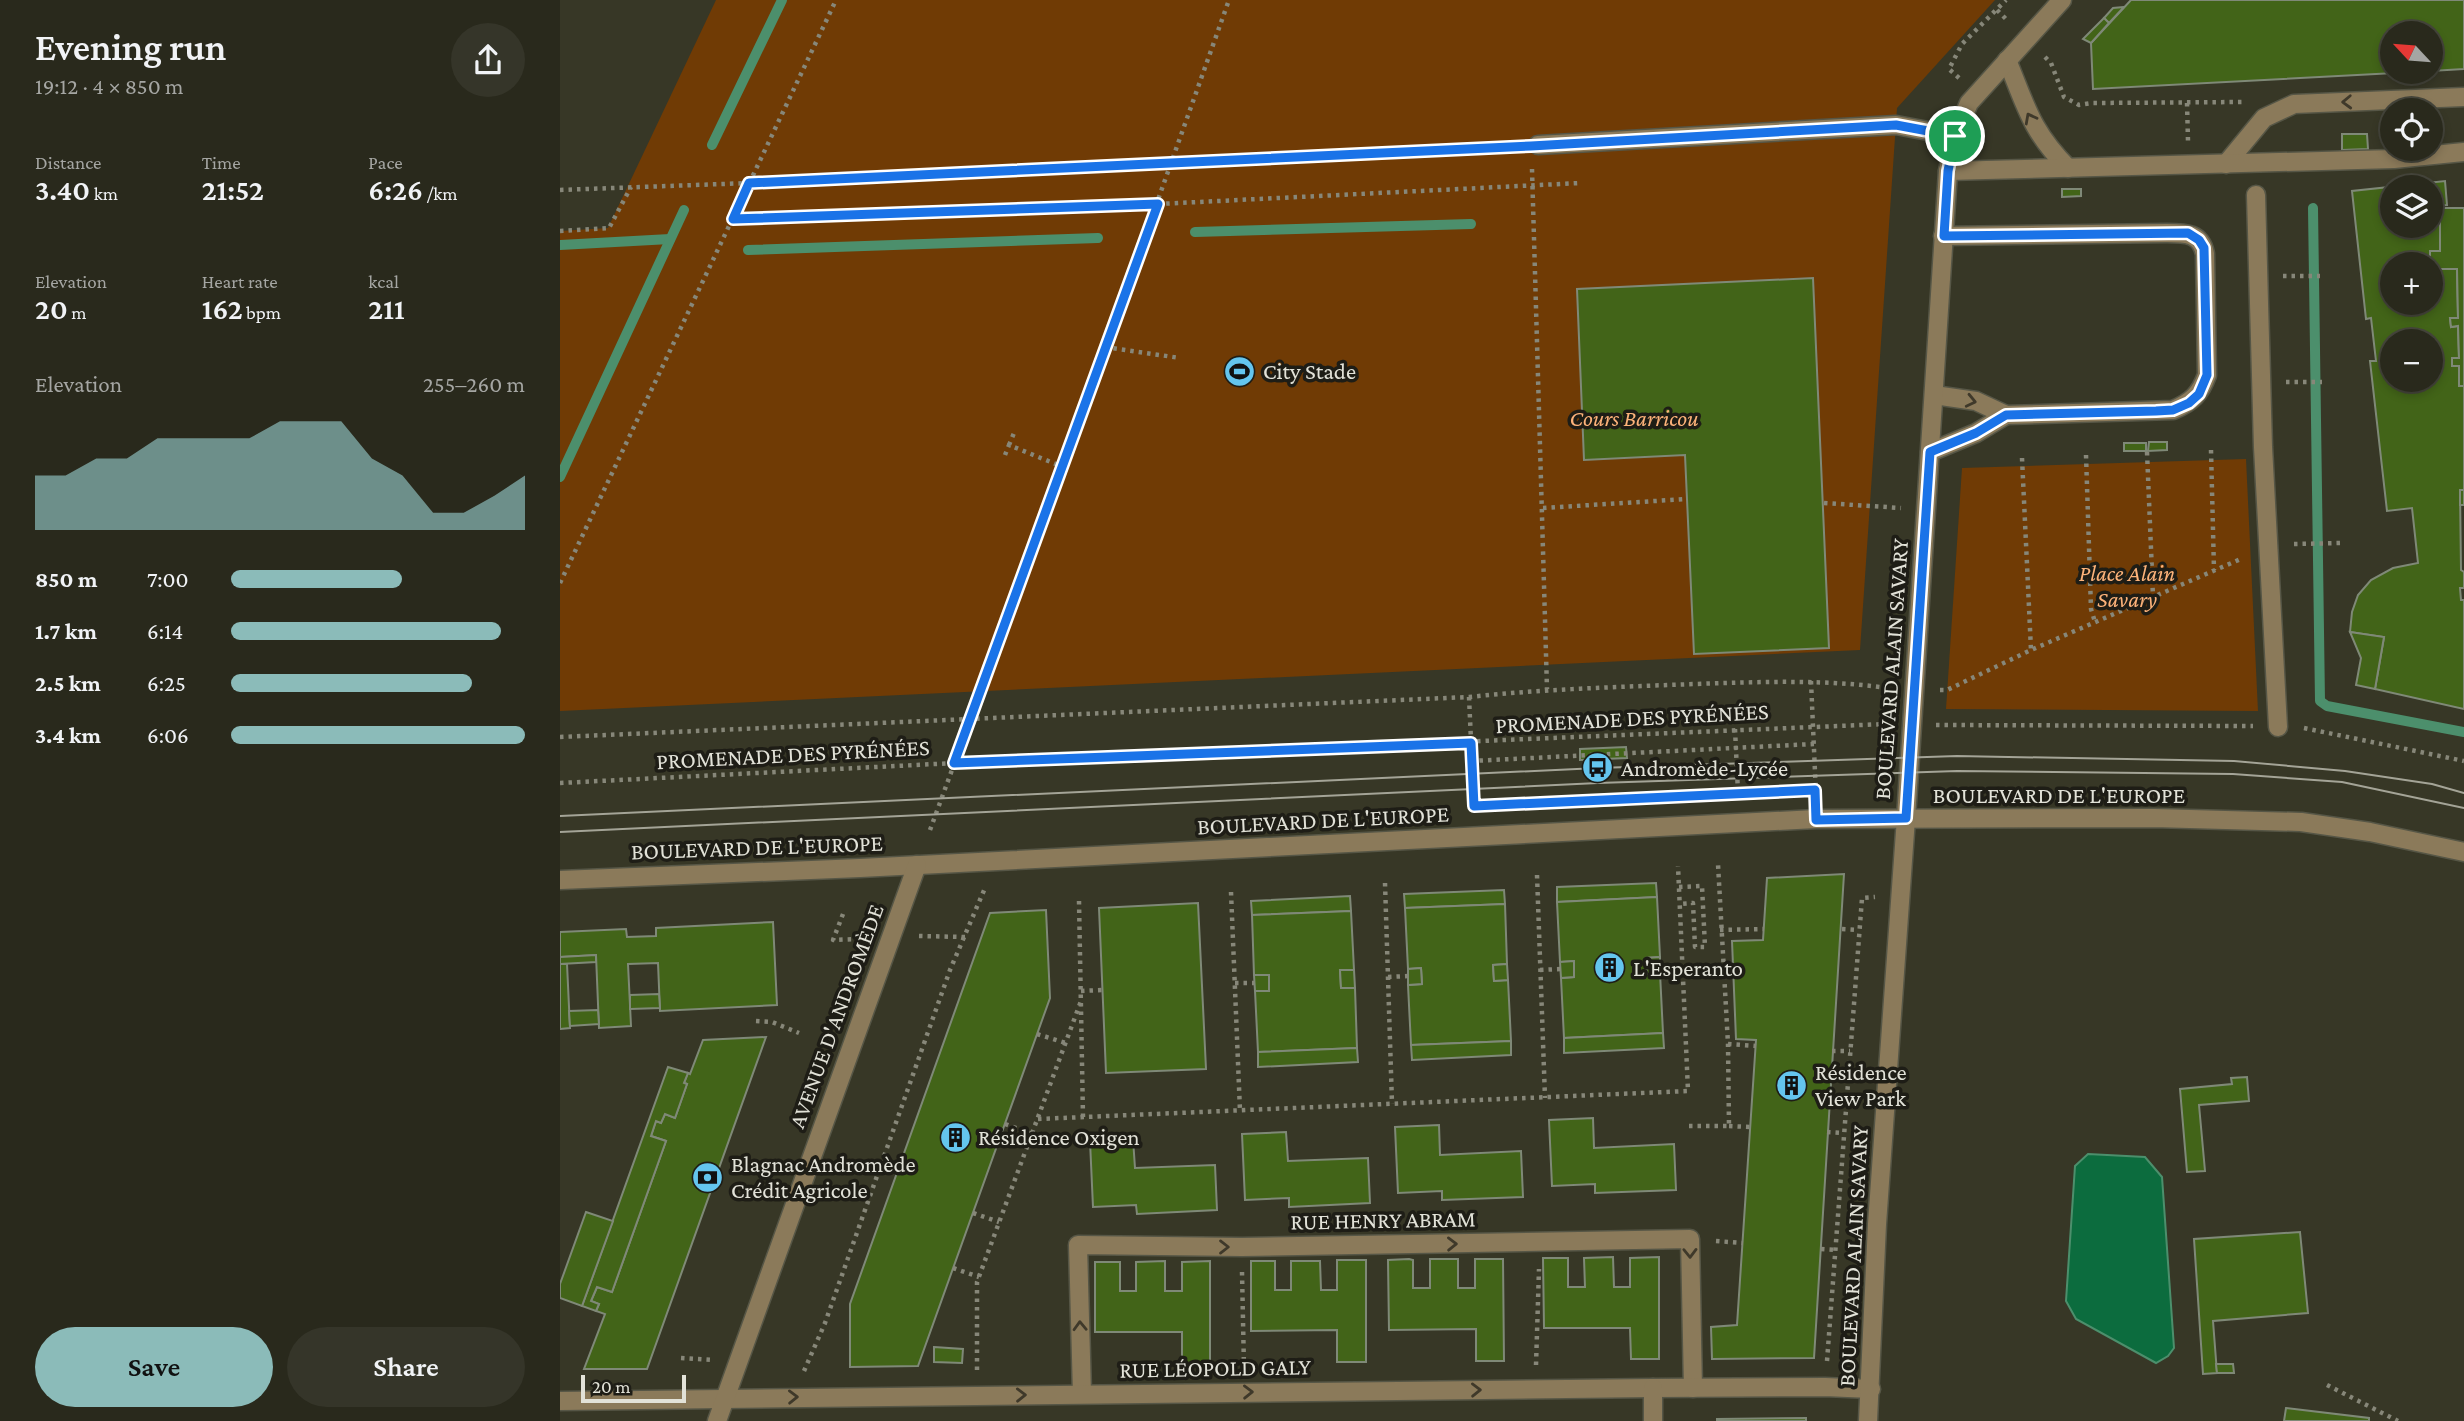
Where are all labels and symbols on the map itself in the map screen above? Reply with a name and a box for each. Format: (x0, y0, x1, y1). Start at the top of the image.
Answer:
north arrow (2380, 21, 2443, 84)
one-way arrow (2341, 94, 2352, 109)
pin (1925, 106, 1985, 166)
one-way arrow (2025, 113, 2038, 126)
sports icon: City Stade (1223, 354, 1257, 388)
place label: City Stade (1263, 358, 1356, 384)
one-way arrow (1965, 393, 1977, 408)
park label: Cours Barricou (1569, 405, 1699, 431)
street label: BOULEVARD ALAIN SAVARY (1869, 537, 1913, 800)
park label: Place Alain Savary (2079, 560, 2175, 612)
street label: PROMENADE DES PYRÉNÉES (1495, 698, 1769, 738)
street label: PROMENADE DES PYRÉNÉES (656, 734, 930, 774)
bus stop icon: Andromède-Lycée (1581, 751, 1615, 785)
place label: Andromède-Lycée (1621, 755, 1788, 781)
street label: BOULEVARD DE L'EUROPE (1933, 782, 2185, 808)
street label: BOULEVARD DE L'EUROPE (1196, 800, 1450, 840)
street label: BOULEVARD DE L'EUROPE (630, 830, 884, 864)
street label: AVENUE D'ANDROMÈDE (783, 900, 889, 1132)
building icon: L'Esperanto (1593, 951, 1627, 985)
place label: L'Esperanto (1633, 955, 1743, 981)
place label: Résidence View Park (1815, 1059, 1907, 1111)
building icon: Résidence View Park (1775, 1068, 1809, 1102)
building icon: Résidence Oxigen (938, 1120, 972, 1154)
place label: Résidence Oxigen (978, 1124, 1140, 1150)
street label: BOULEVARD ALAIN SAVARY (1833, 1124, 1873, 1387)
place label: Blagnac Andromède Crédit Agricole (731, 1151, 916, 1203)
bank icon: Blagnac Andromède Crédit Agricole (691, 1160, 725, 1194)
street label: RUE HENRY ABRAM (1290, 1205, 1476, 1235)
one-way arrow (1447, 1236, 1458, 1251)
one-way arrow (1220, 1239, 1230, 1255)
one-way arrow (1682, 1249, 1698, 1259)
one-way arrow (1073, 1320, 1088, 1331)
street label: RUE LÉOPOLD GALY (1119, 1353, 1312, 1383)
scale bar (581, 1372, 686, 1404)
one-way arrow (1471, 1382, 1481, 1398)
one-way arrow (1243, 1385, 1254, 1400)
one-way arrow (1016, 1387, 1027, 1403)
one-way arrow (788, 1390, 799, 1405)

